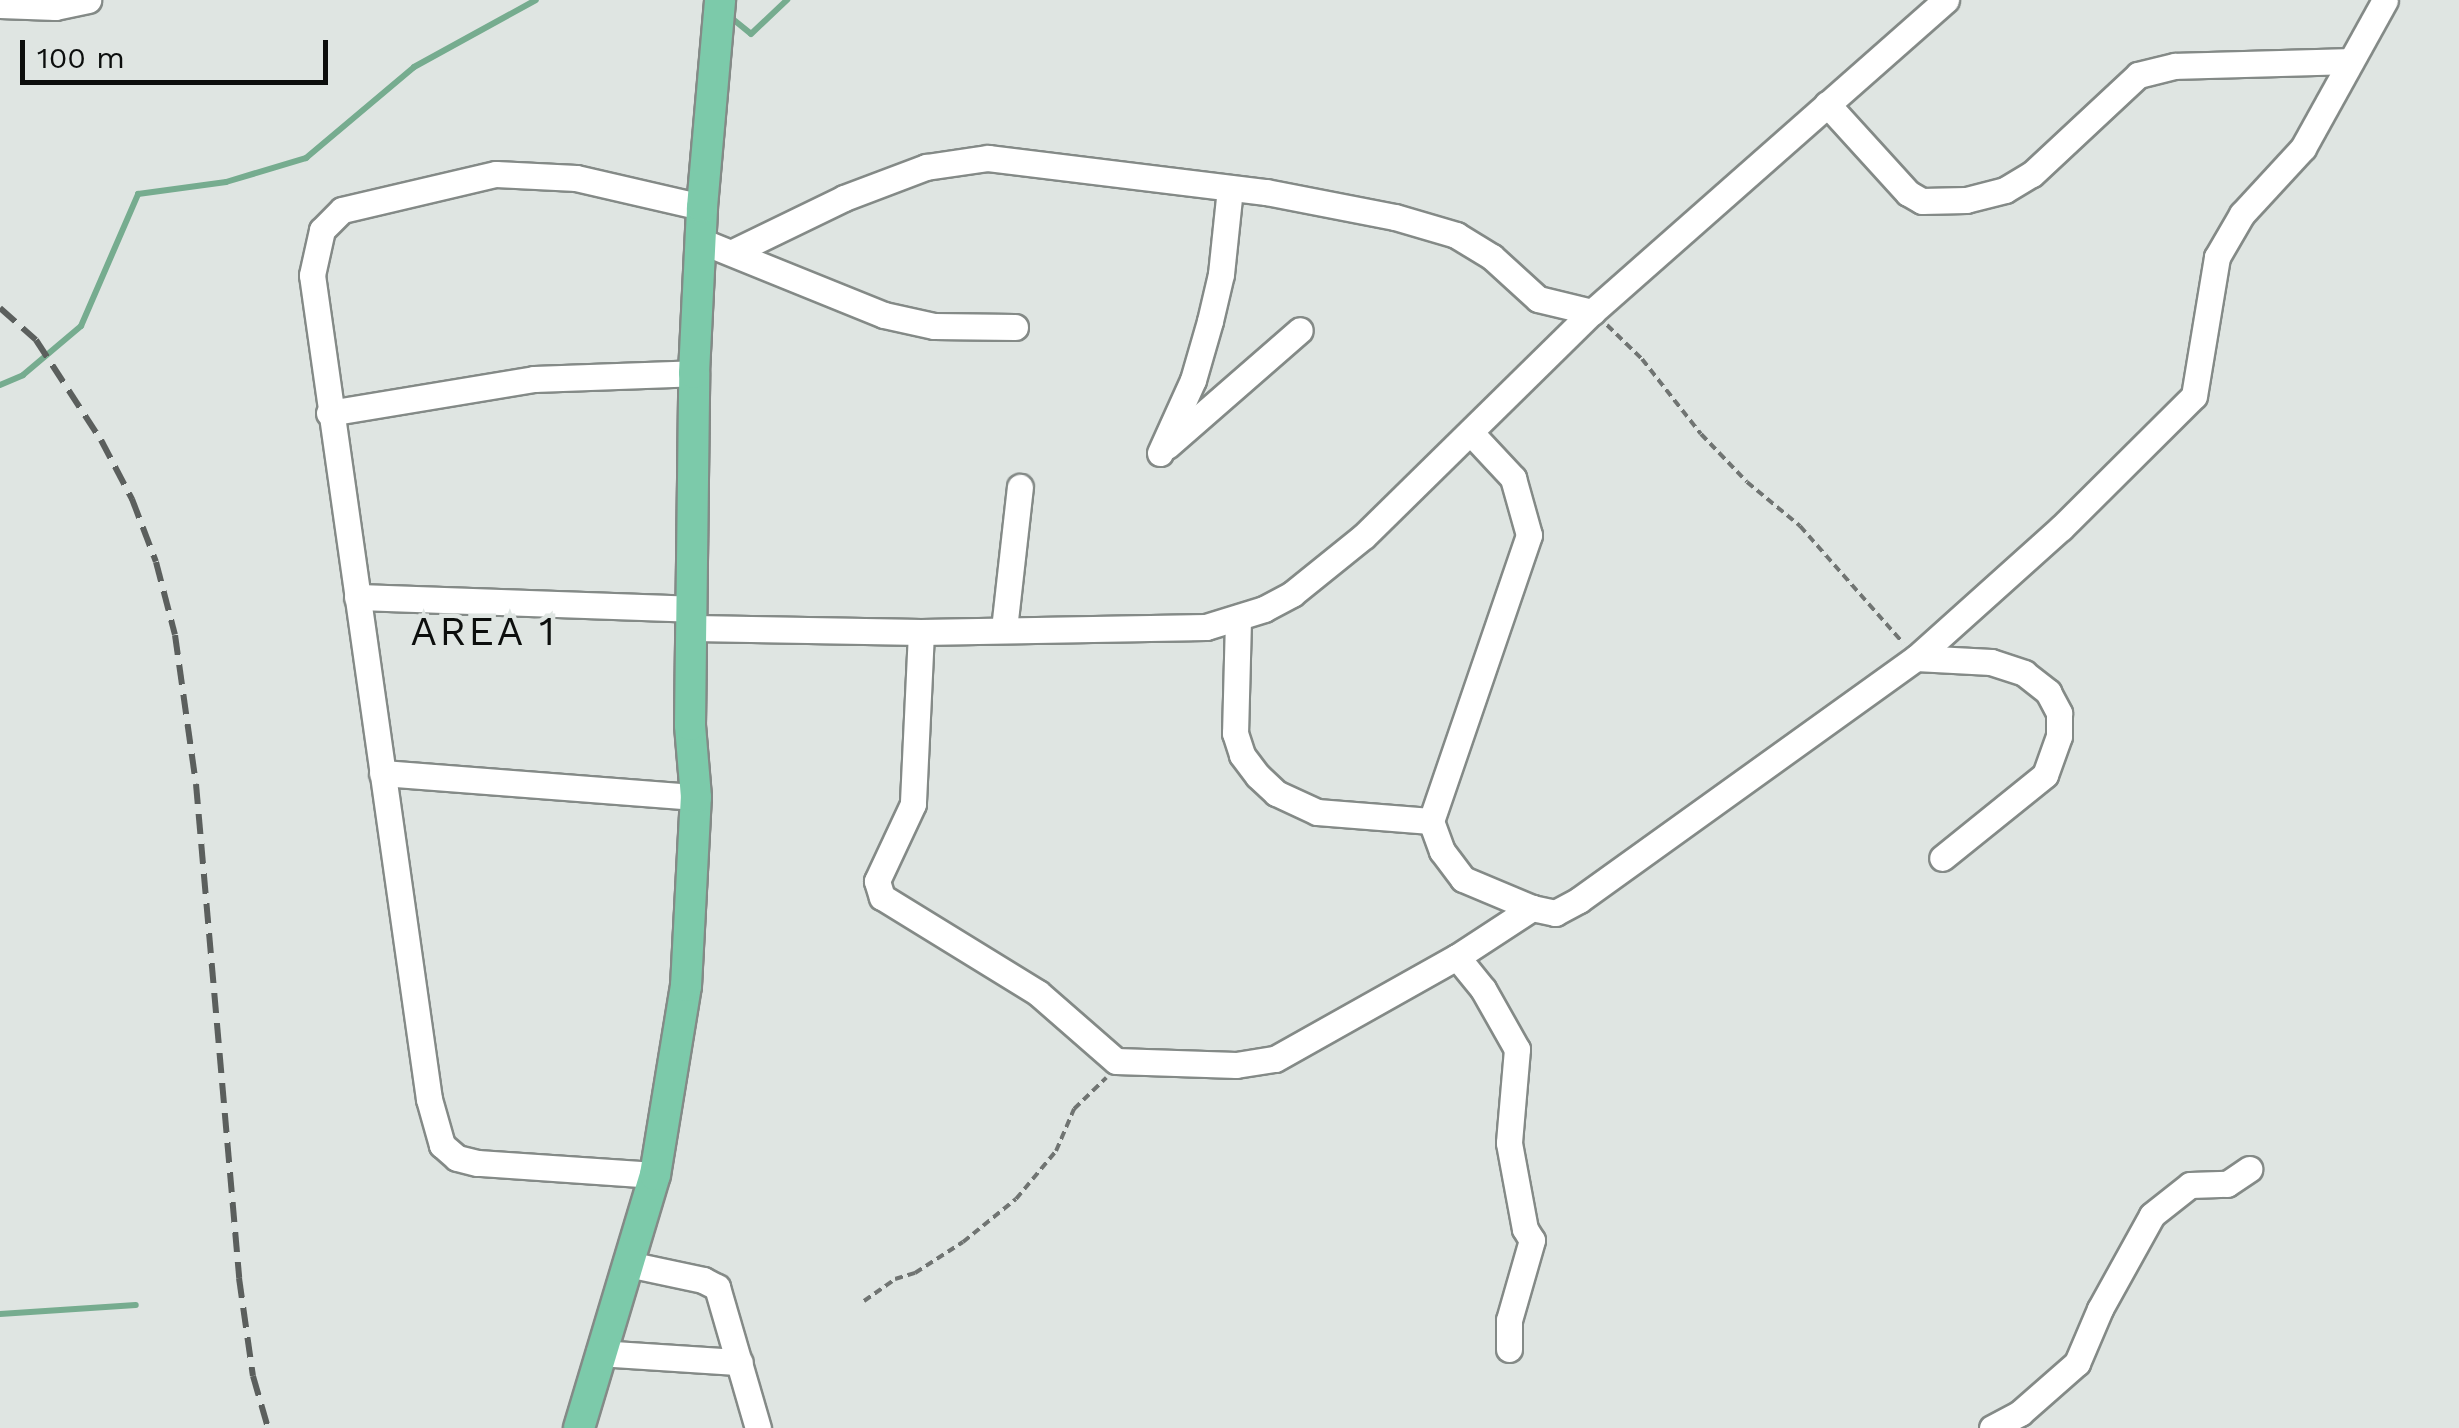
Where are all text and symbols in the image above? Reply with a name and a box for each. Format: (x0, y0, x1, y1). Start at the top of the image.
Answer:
scale bar (25, 20, 332, 82)
text: 100 m (37, 40, 125, 75)
district label: AREA 1 (409, 608, 559, 656)

